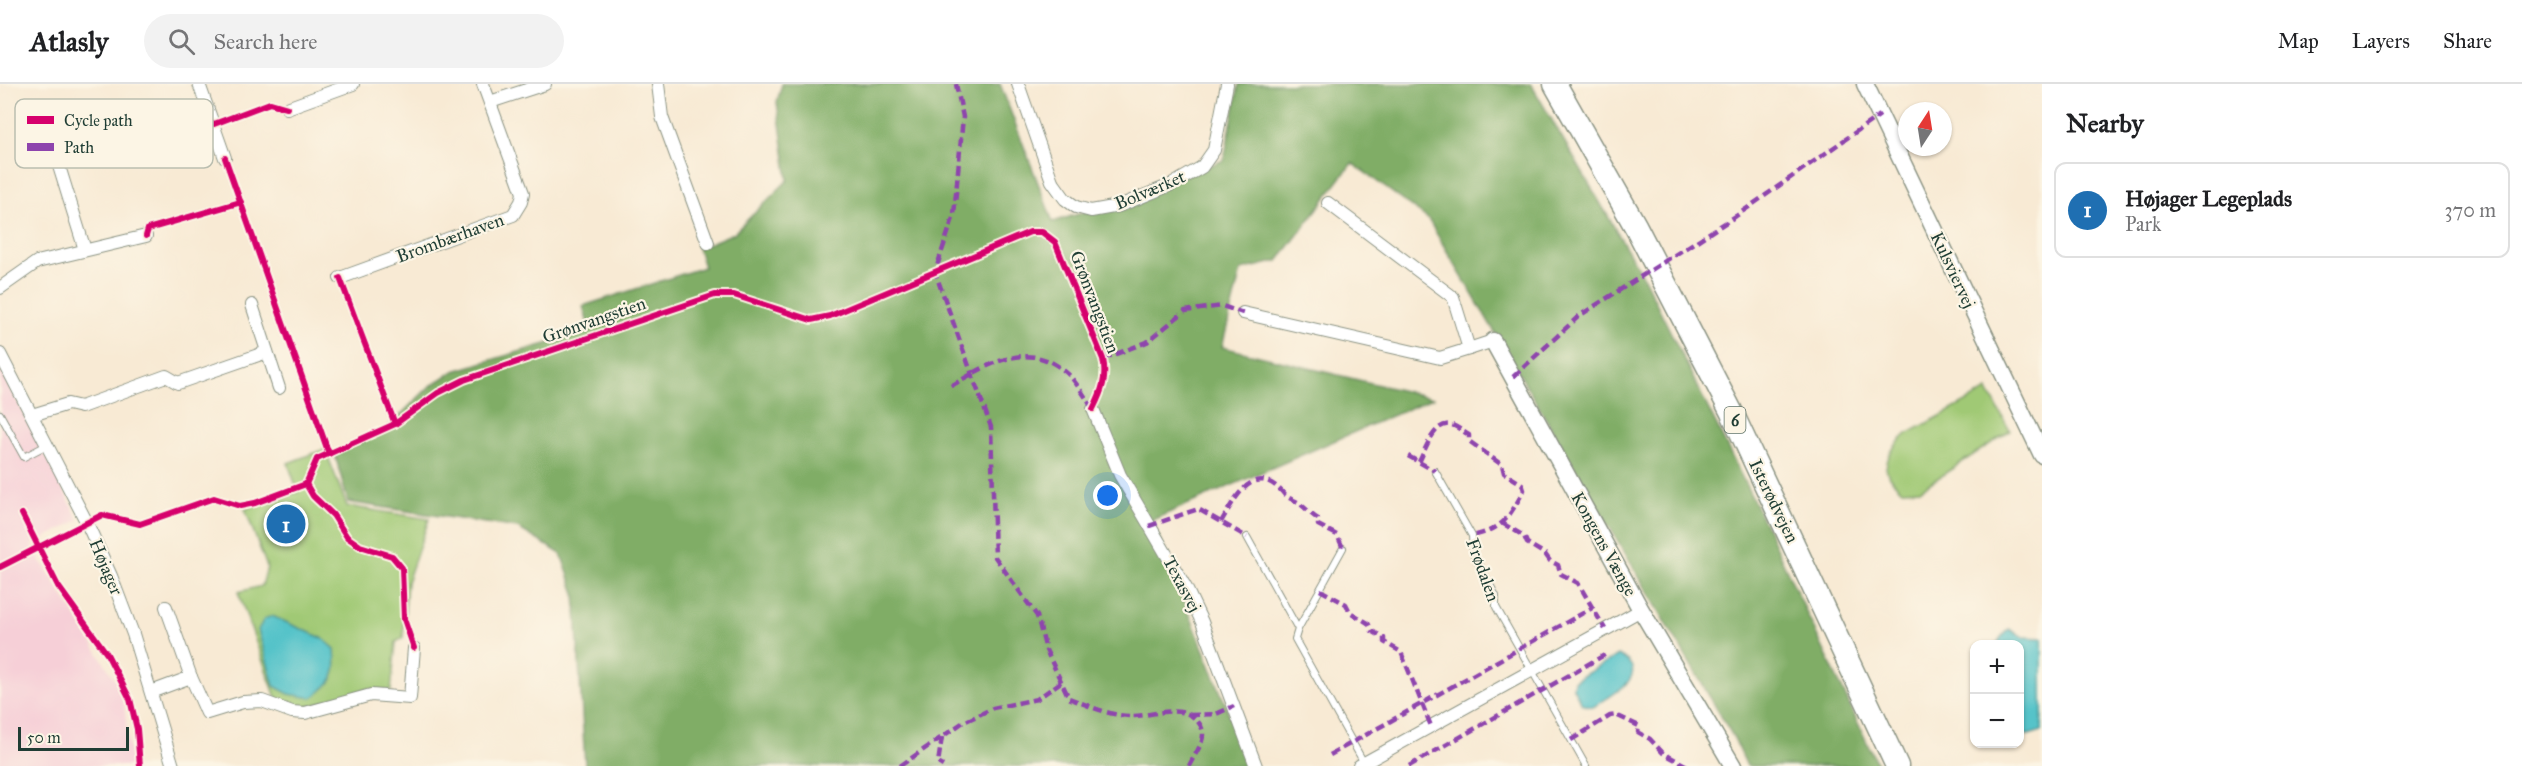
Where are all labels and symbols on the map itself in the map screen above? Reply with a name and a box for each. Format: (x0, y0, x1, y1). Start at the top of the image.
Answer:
legend (15, 99, 213, 168)
north arrow (1898, 102, 1952, 156)
text: Cycle path (64, 111, 133, 130)
text: Path (64, 138, 94, 157)
street label: Bolværket (1111, 165, 1189, 215)
street label: Brombærhaven (393, 208, 507, 268)
street label: Kulsviervej (1926, 228, 1980, 312)
street label: Grønvangstien (1064, 248, 1125, 357)
street label: Grønvangstien (539, 292, 649, 349)
road number: 6 (1724, 407, 1746, 433)
street label: Isterødvejen (1744, 456, 1804, 547)
your location (1093, 481, 1122, 510)
street label: Kongens Vænge (1565, 488, 1642, 601)
pin: 1 (266, 502, 306, 546)
street label: Højager (83, 535, 128, 599)
street label: Frødalen (1461, 535, 1505, 605)
street label: Texasvej (1158, 552, 1206, 616)
scale bar (18, 724, 129, 752)

